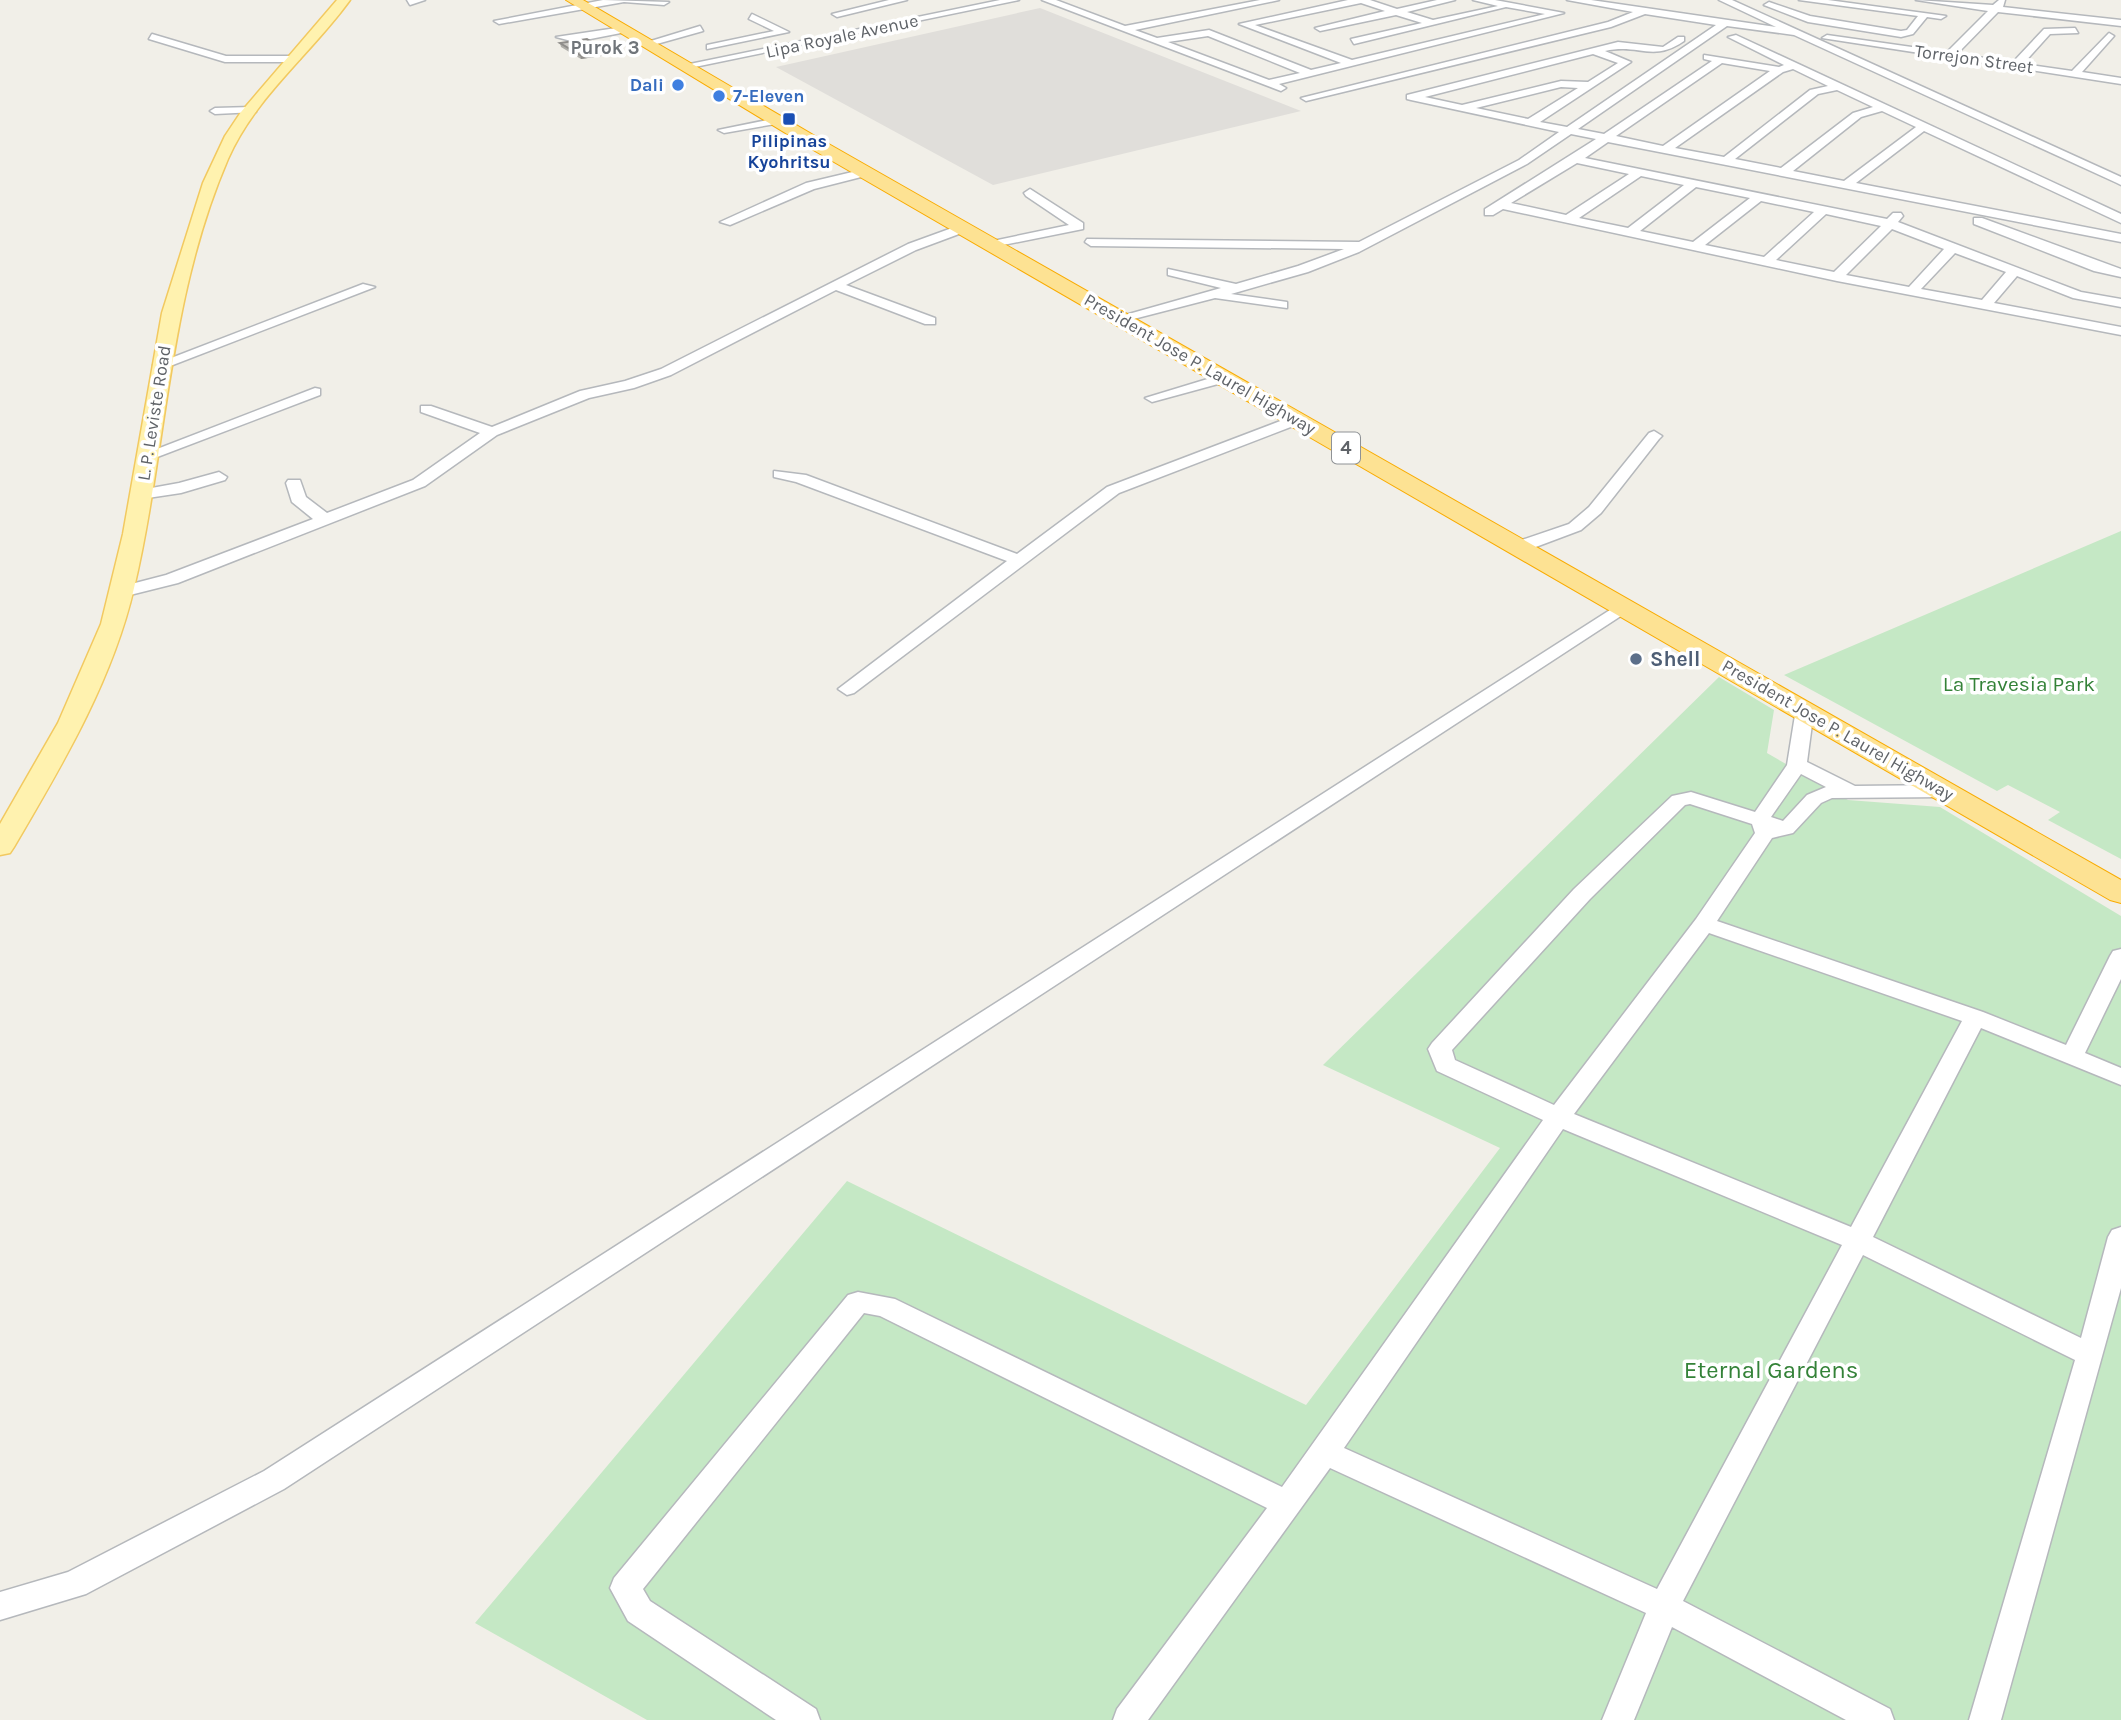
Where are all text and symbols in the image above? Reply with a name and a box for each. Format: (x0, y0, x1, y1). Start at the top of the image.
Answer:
street label: Lipa Royale Avenue (764, 9, 920, 63)
district label: Purok 3 (570, 37, 640, 59)
street label: Torrejon Street (1913, 40, 2035, 78)
place label: Dali (630, 74, 664, 96)
marker: Dali (670, 77, 686, 93)
place label: 7-Eleven (733, 85, 804, 107)
marker: 7-Eleven (711, 88, 727, 104)
marker: Pilipinas Kyohritsu (781, 111, 797, 127)
place label: Pilipinas Kyohritsu (747, 130, 831, 173)
street label: President Jose P. Laurel Highway (1080, 288, 1320, 440)
street label: L. P. Leviste Road (132, 344, 176, 482)
road number: 4 (1332, 432, 1360, 463)
place label: Shell (1650, 647, 1700, 671)
marker: Shell (1628, 651, 1644, 667)
street label: President Jose P. Laurel Highway (1718, 654, 1958, 806)
park label: La Travesia Park (1943, 672, 2095, 696)
park label: Eternal Gardens (1684, 1356, 1858, 1384)

